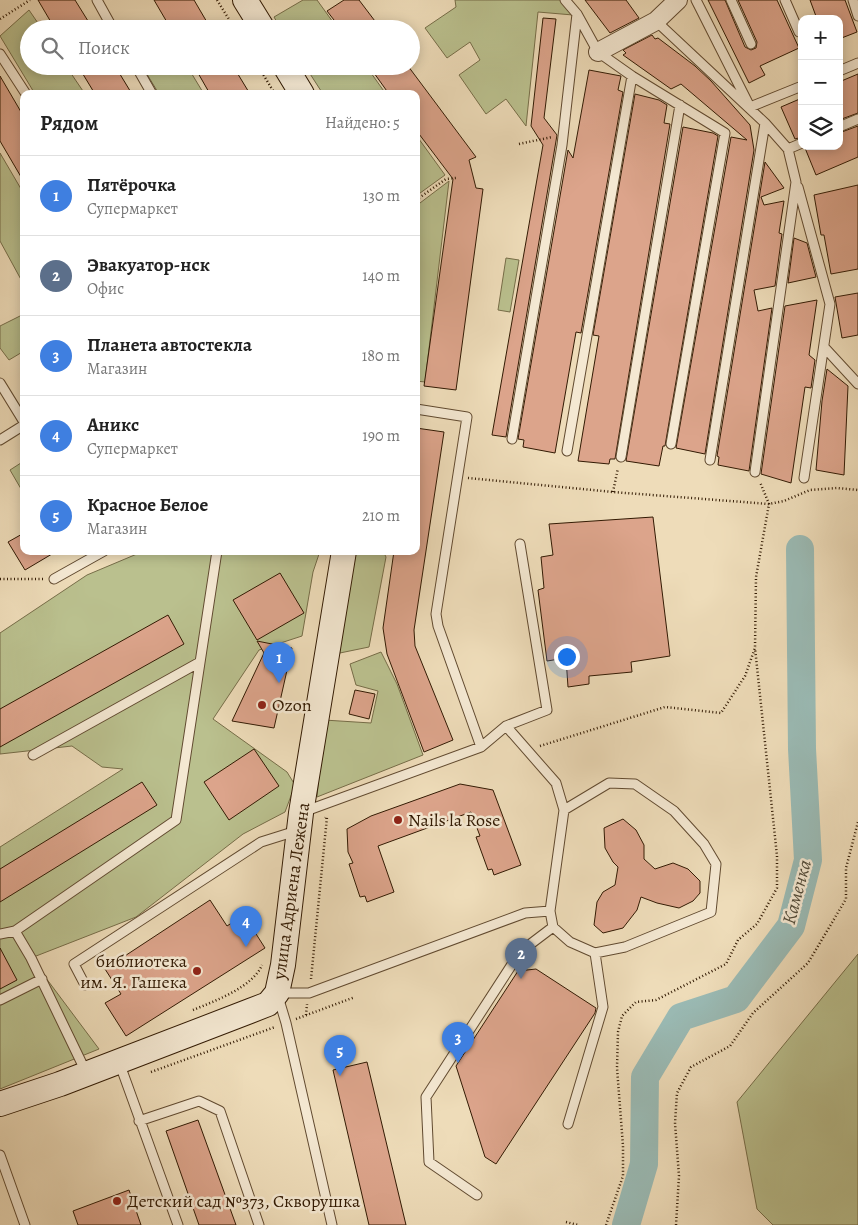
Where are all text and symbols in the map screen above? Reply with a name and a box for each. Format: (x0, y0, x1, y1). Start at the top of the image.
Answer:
map controls (798, 15, 843, 150)
button: + (798, 15, 843, 60)
search box (20, 20, 420, 75)
icon: search (38, 34, 66, 62)
text: Поиск (78, 35, 130, 61)
button: − (798, 60, 843, 105)
button: layers (798, 105, 843, 150)
text: Рядом (40, 109, 98, 137)
text: Найдено: 5 (325, 112, 400, 134)
text: Пятёрочка (87, 172, 176, 198)
text: 1 (53, 185, 59, 207)
text: 130 m (363, 185, 400, 207)
text: Супермаркет (87, 198, 178, 220)
text: Эвакуатор-нск (87, 252, 210, 278)
text: 2 (52, 265, 60, 287)
text: 140 m (362, 265, 400, 287)
text: Офис (87, 278, 124, 300)
text: Планета автостекла (87, 332, 252, 358)
text: 3 (53, 345, 59, 367)
text: 180 m (362, 345, 400, 367)
text: Магазин (87, 358, 147, 380)
text: Аникс (87, 412, 139, 438)
text: 4 (52, 425, 60, 447)
text: 190 m (362, 425, 400, 447)
text: Супермаркет (87, 438, 178, 460)
text: Красное Белое (87, 492, 208, 518)
text: 5 (53, 505, 59, 527)
text: 210 m (362, 505, 400, 527)
text: Магазин (87, 518, 147, 540)
pin: 1 (263, 642, 295, 683)
your location (554, 644, 580, 670)
place label: Ozon (272, 693, 312, 717)
marker: Ozon (256, 699, 268, 711)
street label: улица Адриена Лежена (267, 800, 315, 982)
place label: Nails la Rose (408, 808, 500, 832)
marker: Nails la Rose (392, 814, 404, 826)
water label: Каменка (776, 857, 818, 927)
pin: 4 (230, 906, 262, 947)
pin: 2 (505, 938, 537, 979)
place label: библиотека им. Я. Гашека (80, 949, 188, 994)
marker: библиотека им. Я. Гашека (191, 965, 203, 977)
pin: 3 (442, 1022, 474, 1063)
pin: 5 (324, 1035, 356, 1076)
place label: Детский сад №373, Скворушка (127, 1189, 361, 1213)
marker: Детский сад №373, Скворушка (111, 1195, 123, 1207)

